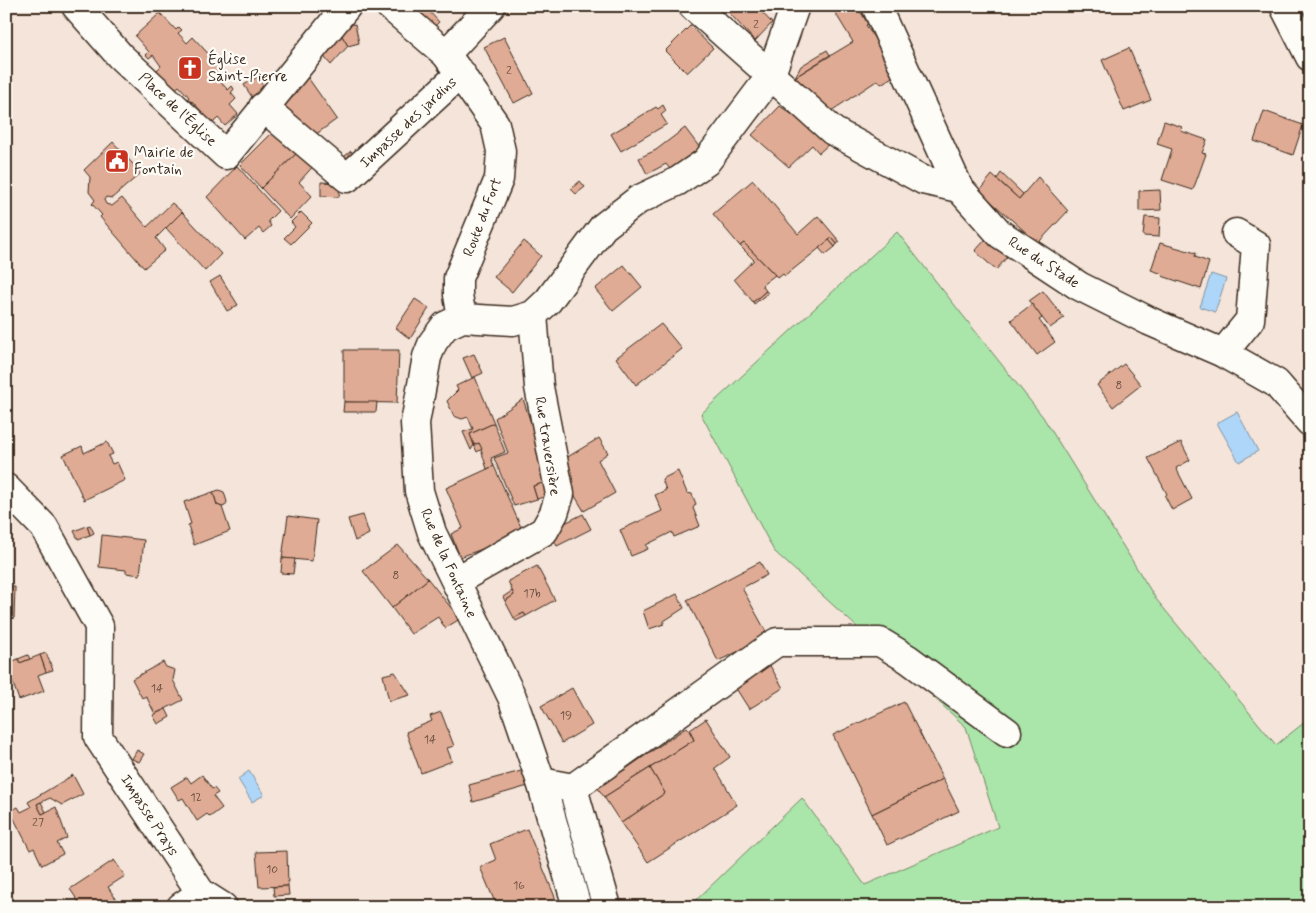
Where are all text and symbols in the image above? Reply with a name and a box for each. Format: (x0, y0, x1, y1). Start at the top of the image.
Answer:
house number: 2 (753, 17, 759, 33)
place label: Église Saint-Pierre (208, 49, 288, 87)
church icon: Église Saint-Pierre (177, 55, 203, 81)
house number: 2 (506, 63, 512, 79)
street label: Place de l'Église (134, 67, 222, 151)
street label: Impasse des jardins (356, 72, 462, 173)
place label: Mairie de Fontain (134, 143, 194, 180)
public building icon: Mairie de Fontain (104, 148, 130, 174)
street label: Route du Fort (459, 175, 507, 260)
street label: Rue du Stade (1004, 232, 1083, 293)
house number: 8 (1116, 378, 1122, 394)
street label: Rue traversière (529, 395, 565, 497)
street label: Rue de la Fontaine (415, 505, 481, 622)
house number: 8 (393, 568, 399, 584)
house number: 17b (523, 586, 541, 602)
house number: 14 (151, 681, 163, 697)
house number: 19 (560, 708, 572, 724)
house number: 14 (424, 732, 436, 748)
street label: Impasse Prays (115, 771, 183, 860)
house number: 12 (190, 790, 202, 806)
house number: 27 (32, 815, 44, 831)
house number: 10 (266, 862, 278, 878)
house number: 16 (513, 878, 525, 894)

